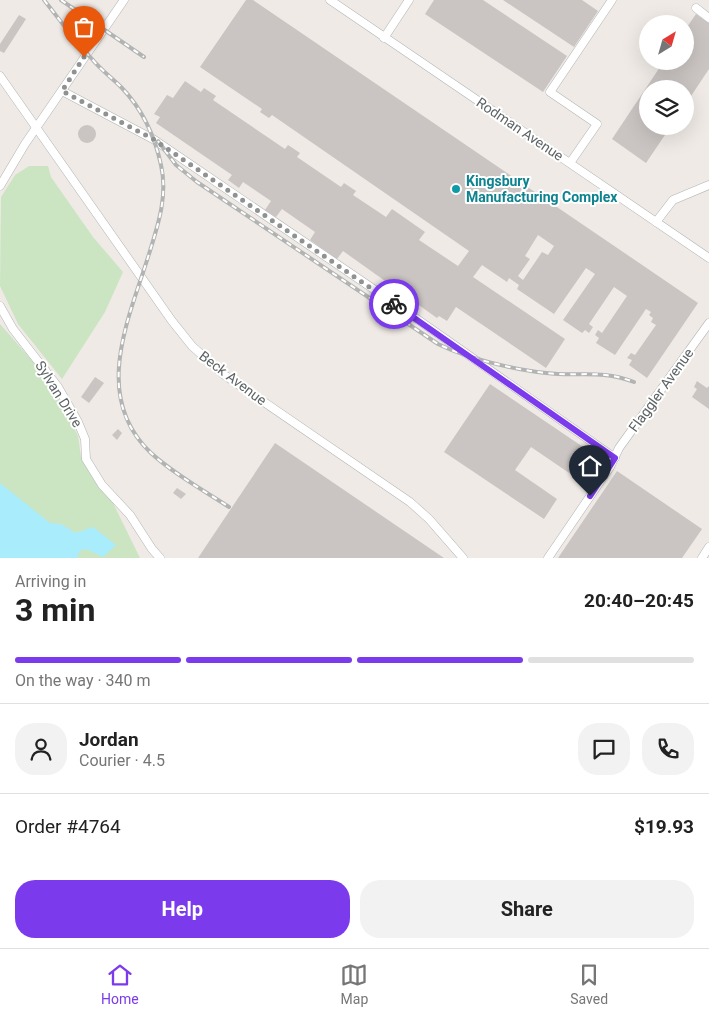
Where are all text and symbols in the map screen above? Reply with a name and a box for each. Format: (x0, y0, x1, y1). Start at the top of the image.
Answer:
pin (63, 6, 105, 57)
icon: bag (70, 13, 98, 41)
north arrow (639, 15, 694, 70)
map controls (639, 15, 694, 135)
button: layers (639, 80, 694, 135)
street label: Rodman Avenue (473, 94, 567, 164)
place label: Kingsbury Manufacturing Complex (466, 173, 618, 205)
marker: Kingsbury Manufacturing Complex (450, 183, 462, 195)
courier (369, 279, 419, 329)
icon: bike (380, 290, 408, 318)
street label: Flaggler Avenue (625, 345, 697, 435)
street label: Beck Avenue (196, 348, 270, 408)
street label: Sylvan Drive (32, 358, 86, 430)
pin (569, 445, 611, 496)
icon: home (576, 452, 604, 480)
text: Arriving in (15, 572, 86, 591)
text: 20:40–20:45 (584, 589, 694, 612)
text: 3 min (15, 591, 95, 629)
text: On the way · 340 m (15, 671, 151, 690)
button: person (15, 723, 67, 775)
button: chat (578, 723, 630, 775)
button: phone (642, 723, 694, 775)
text: Jordan (79, 728, 139, 751)
text: Courier · 4.5 (79, 751, 165, 770)
text: Order #4764 (15, 815, 121, 838)
text: $19.93 (634, 815, 694, 838)
button: Help (15, 880, 350, 938)
button: Share (360, 880, 694, 938)
tab: Home (101, 961, 139, 1007)
tab: Map (340, 961, 368, 1007)
tab: Saved (570, 961, 608, 1007)

